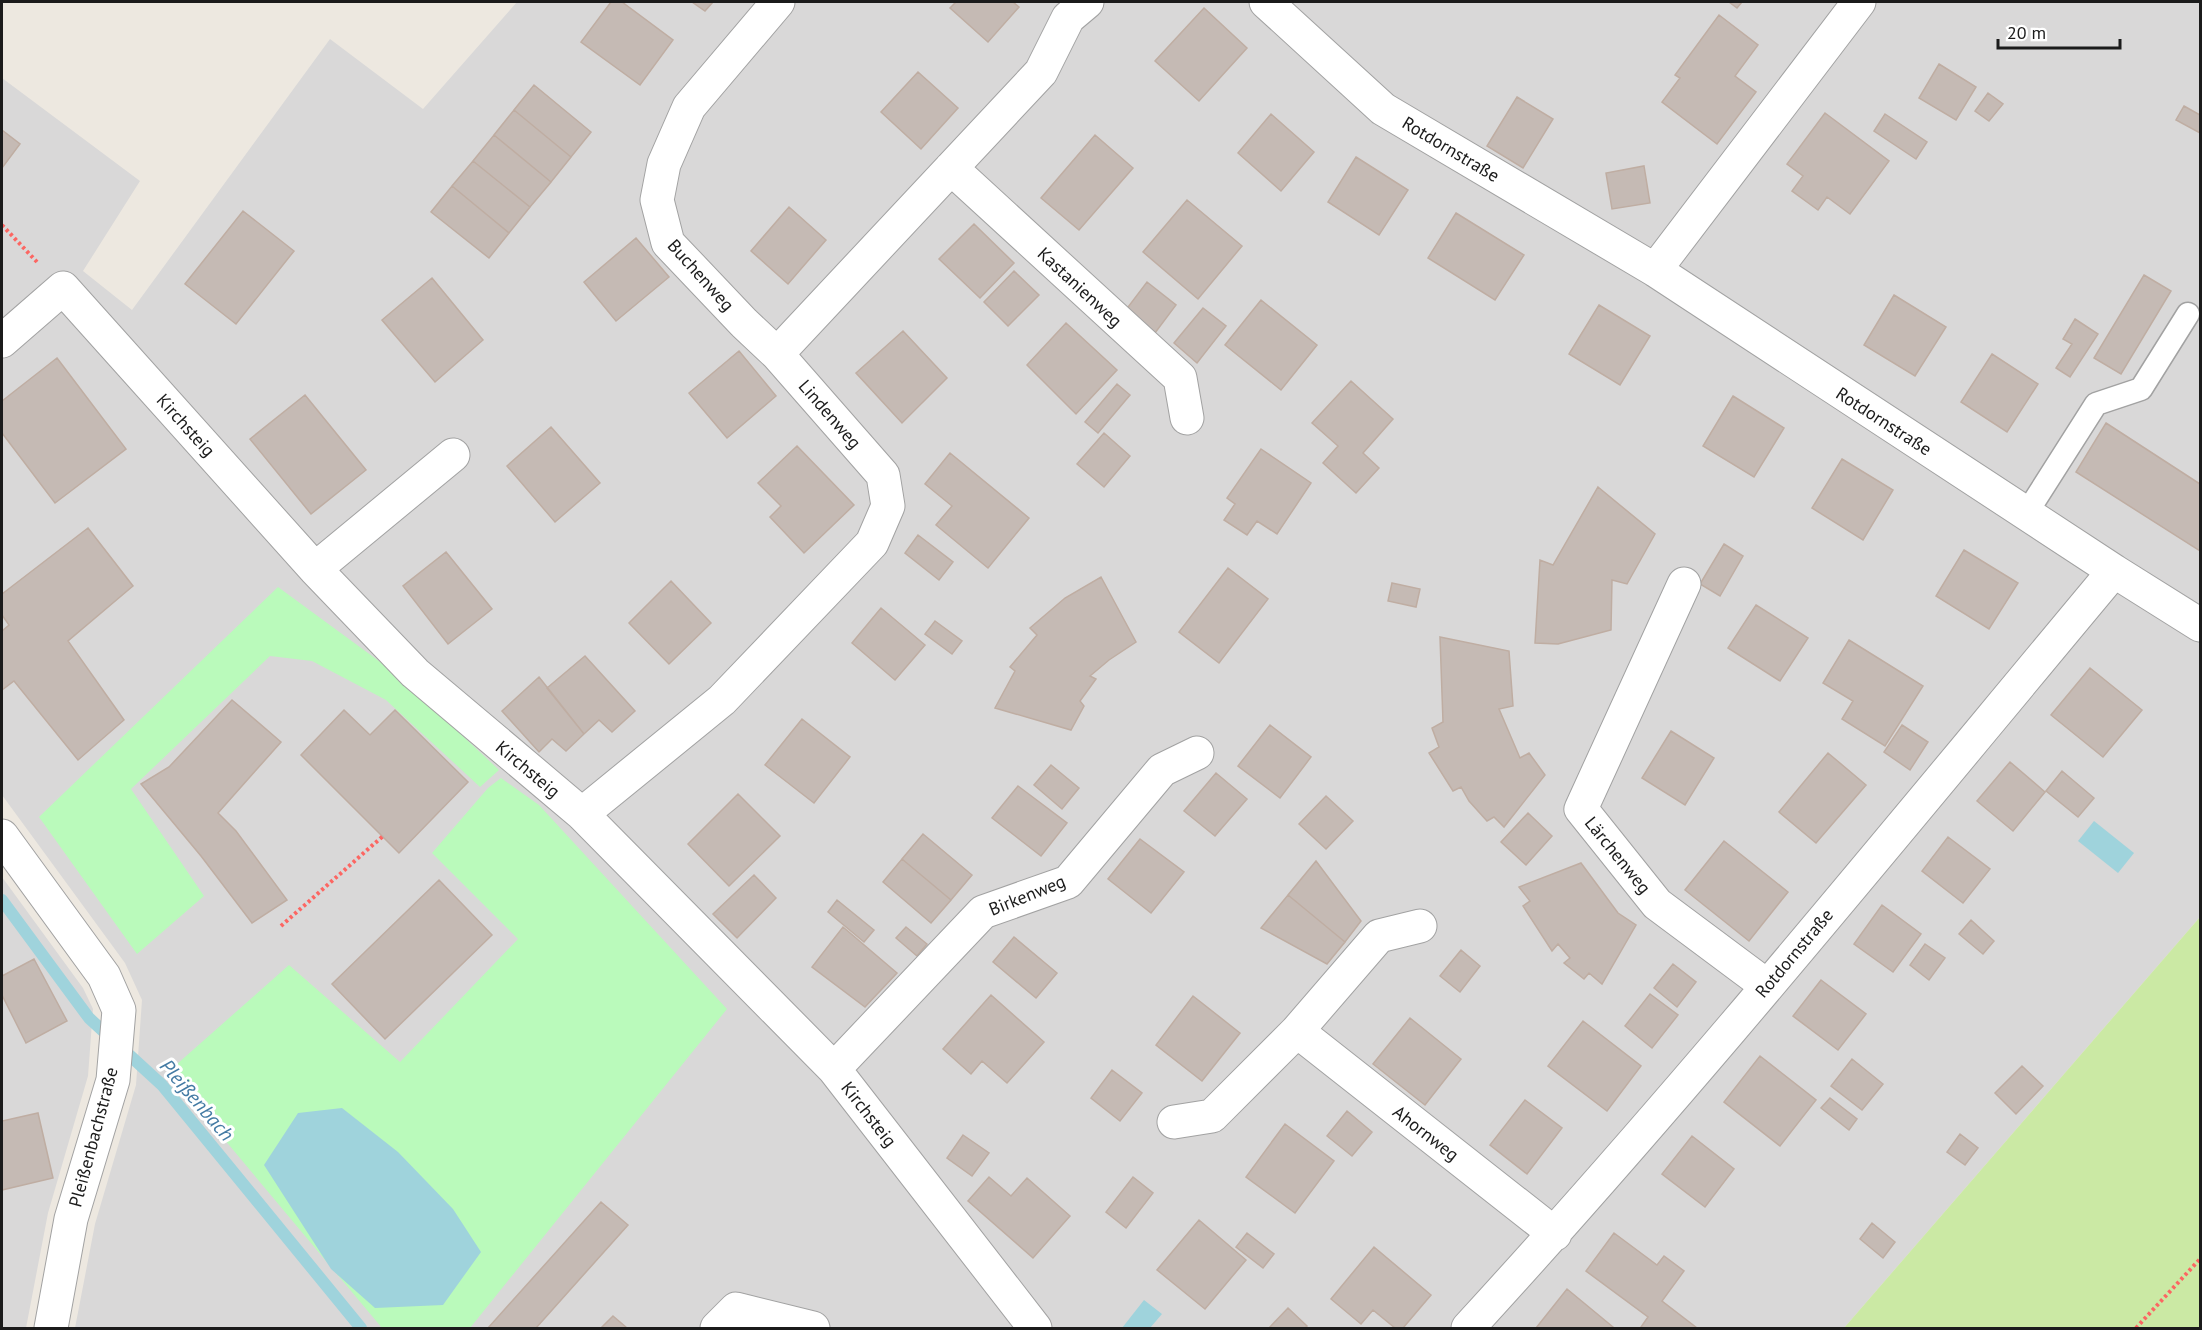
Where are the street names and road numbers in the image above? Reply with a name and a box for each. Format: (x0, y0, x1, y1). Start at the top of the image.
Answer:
street label: Rotdornstraße (1398, 111, 1504, 187)
street label: Buchenweg (663, 234, 739, 316)
street label: Kastanienweg (1033, 242, 1127, 332)
street label: Lindenweg (794, 375, 866, 453)
street label: Rotdornstraße (1832, 382, 1936, 460)
street label: Kirchsteig (152, 389, 220, 461)
street label: Kirchsteig (491, 735, 565, 803)
street label: Lärchenweg (1580, 812, 1656, 898)
street label: Birkenweg (985, 869, 1069, 921)
street label: Rotdornstraße (1750, 904, 1838, 1002)
street label: Pleißenbachstraße (63, 1064, 123, 1210)
street label: Kirchsteig (836, 1077, 902, 1151)
street label: Ahornweg (1388, 1100, 1464, 1166)

